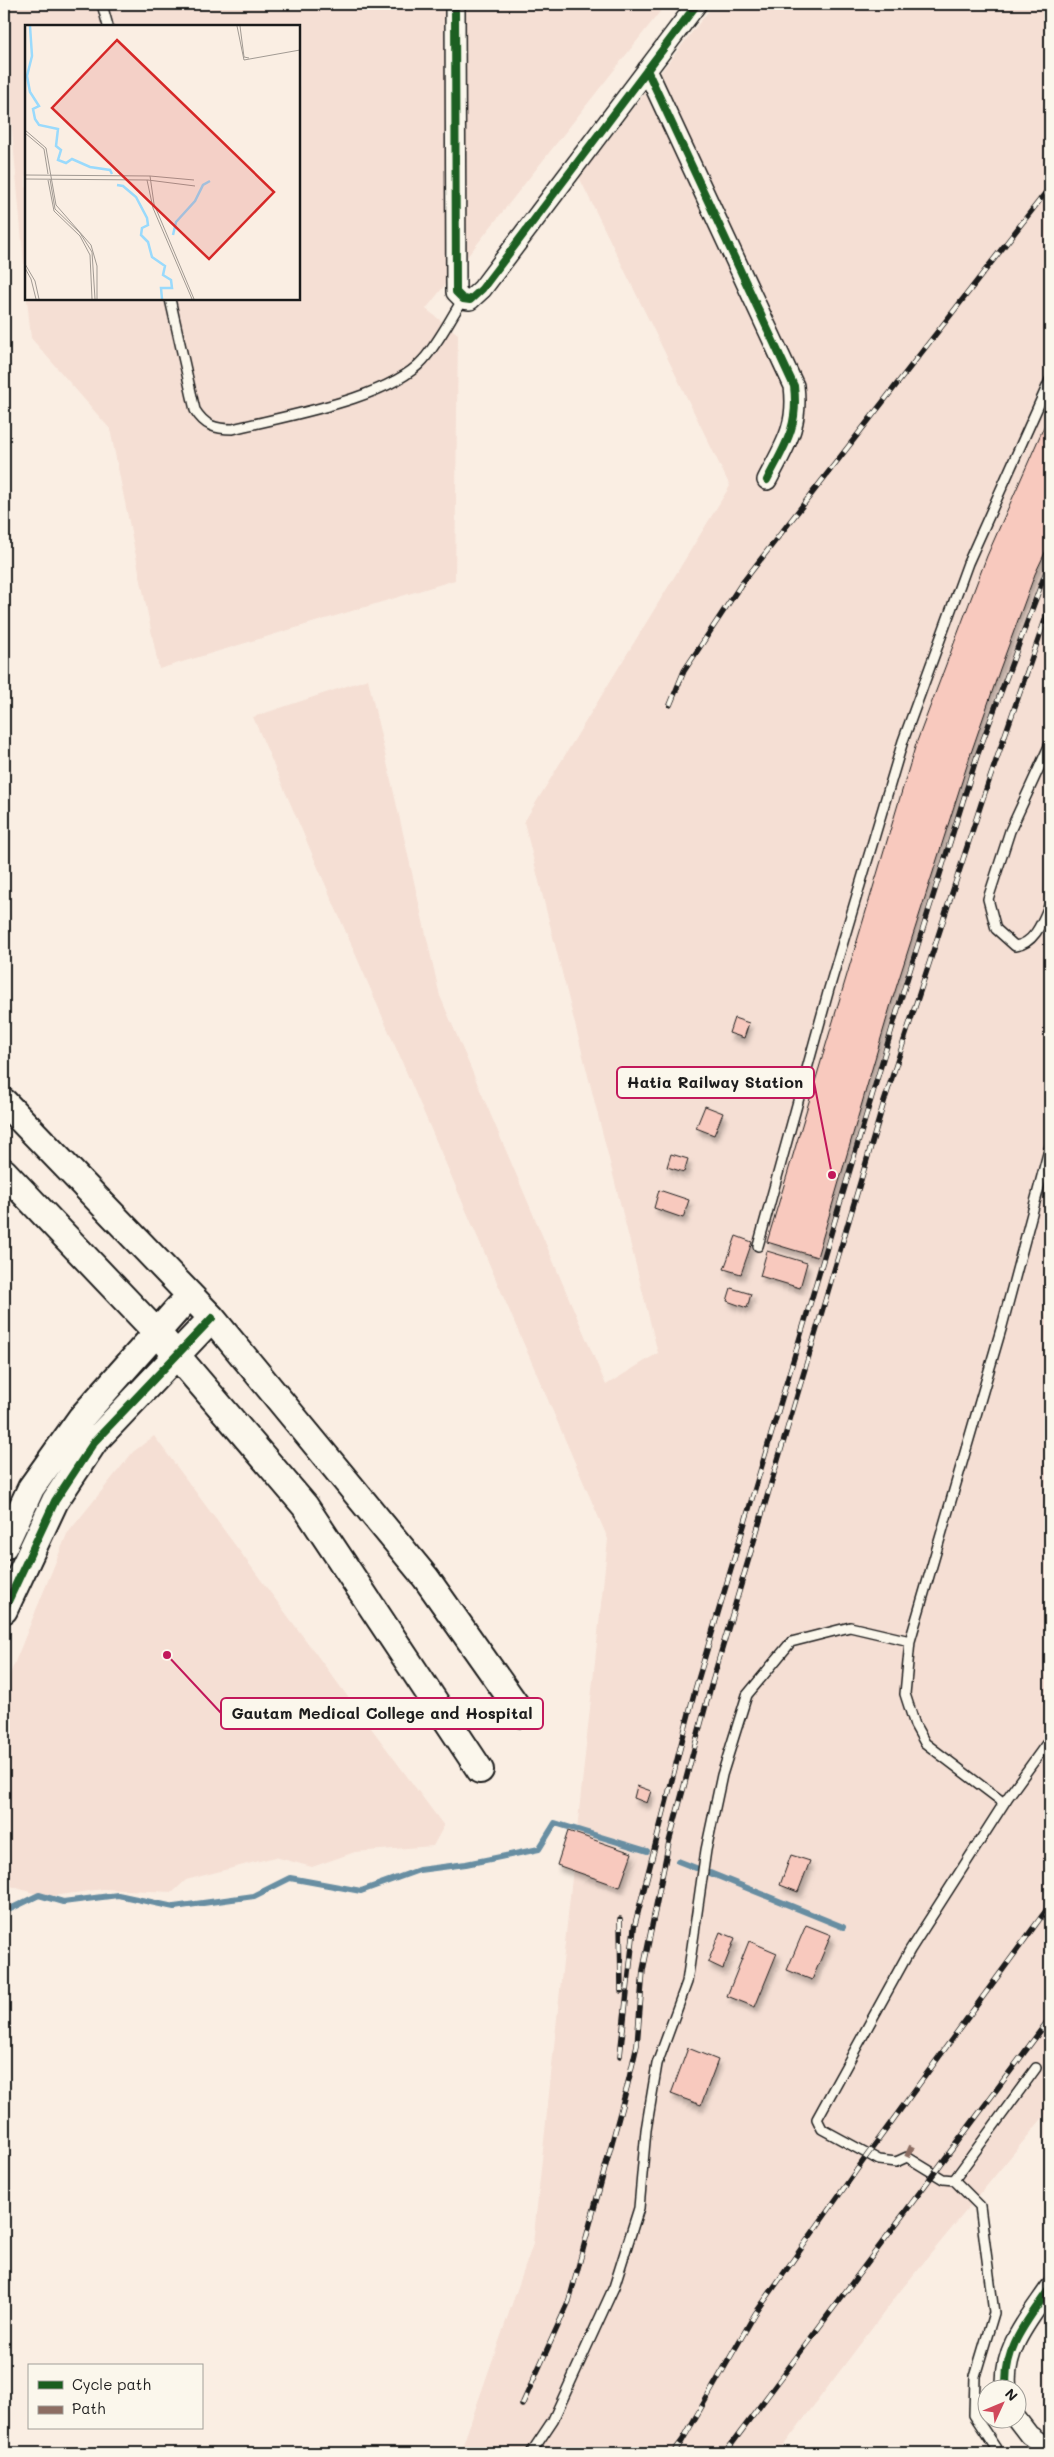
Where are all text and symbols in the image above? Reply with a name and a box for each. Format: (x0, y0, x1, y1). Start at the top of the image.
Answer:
inset map (25, 25, 300, 300)
callout: Hatia Railway Station (617, 1067, 814, 1098)
text: Hatia Railway Station (627, 1071, 803, 1092)
callout: Gautam Medical College and Hospital (221, 1698, 543, 1729)
text: Gautam Medical College and Hospital (231, 1702, 533, 1723)
legend (28, 2364, 202, 2430)
text: Cycle path (72, 2374, 151, 2394)
north arrow (976, 2380, 1026, 2430)
text: N (1001, 2384, 1022, 2405)
text: Path (72, 2398, 106, 2418)

